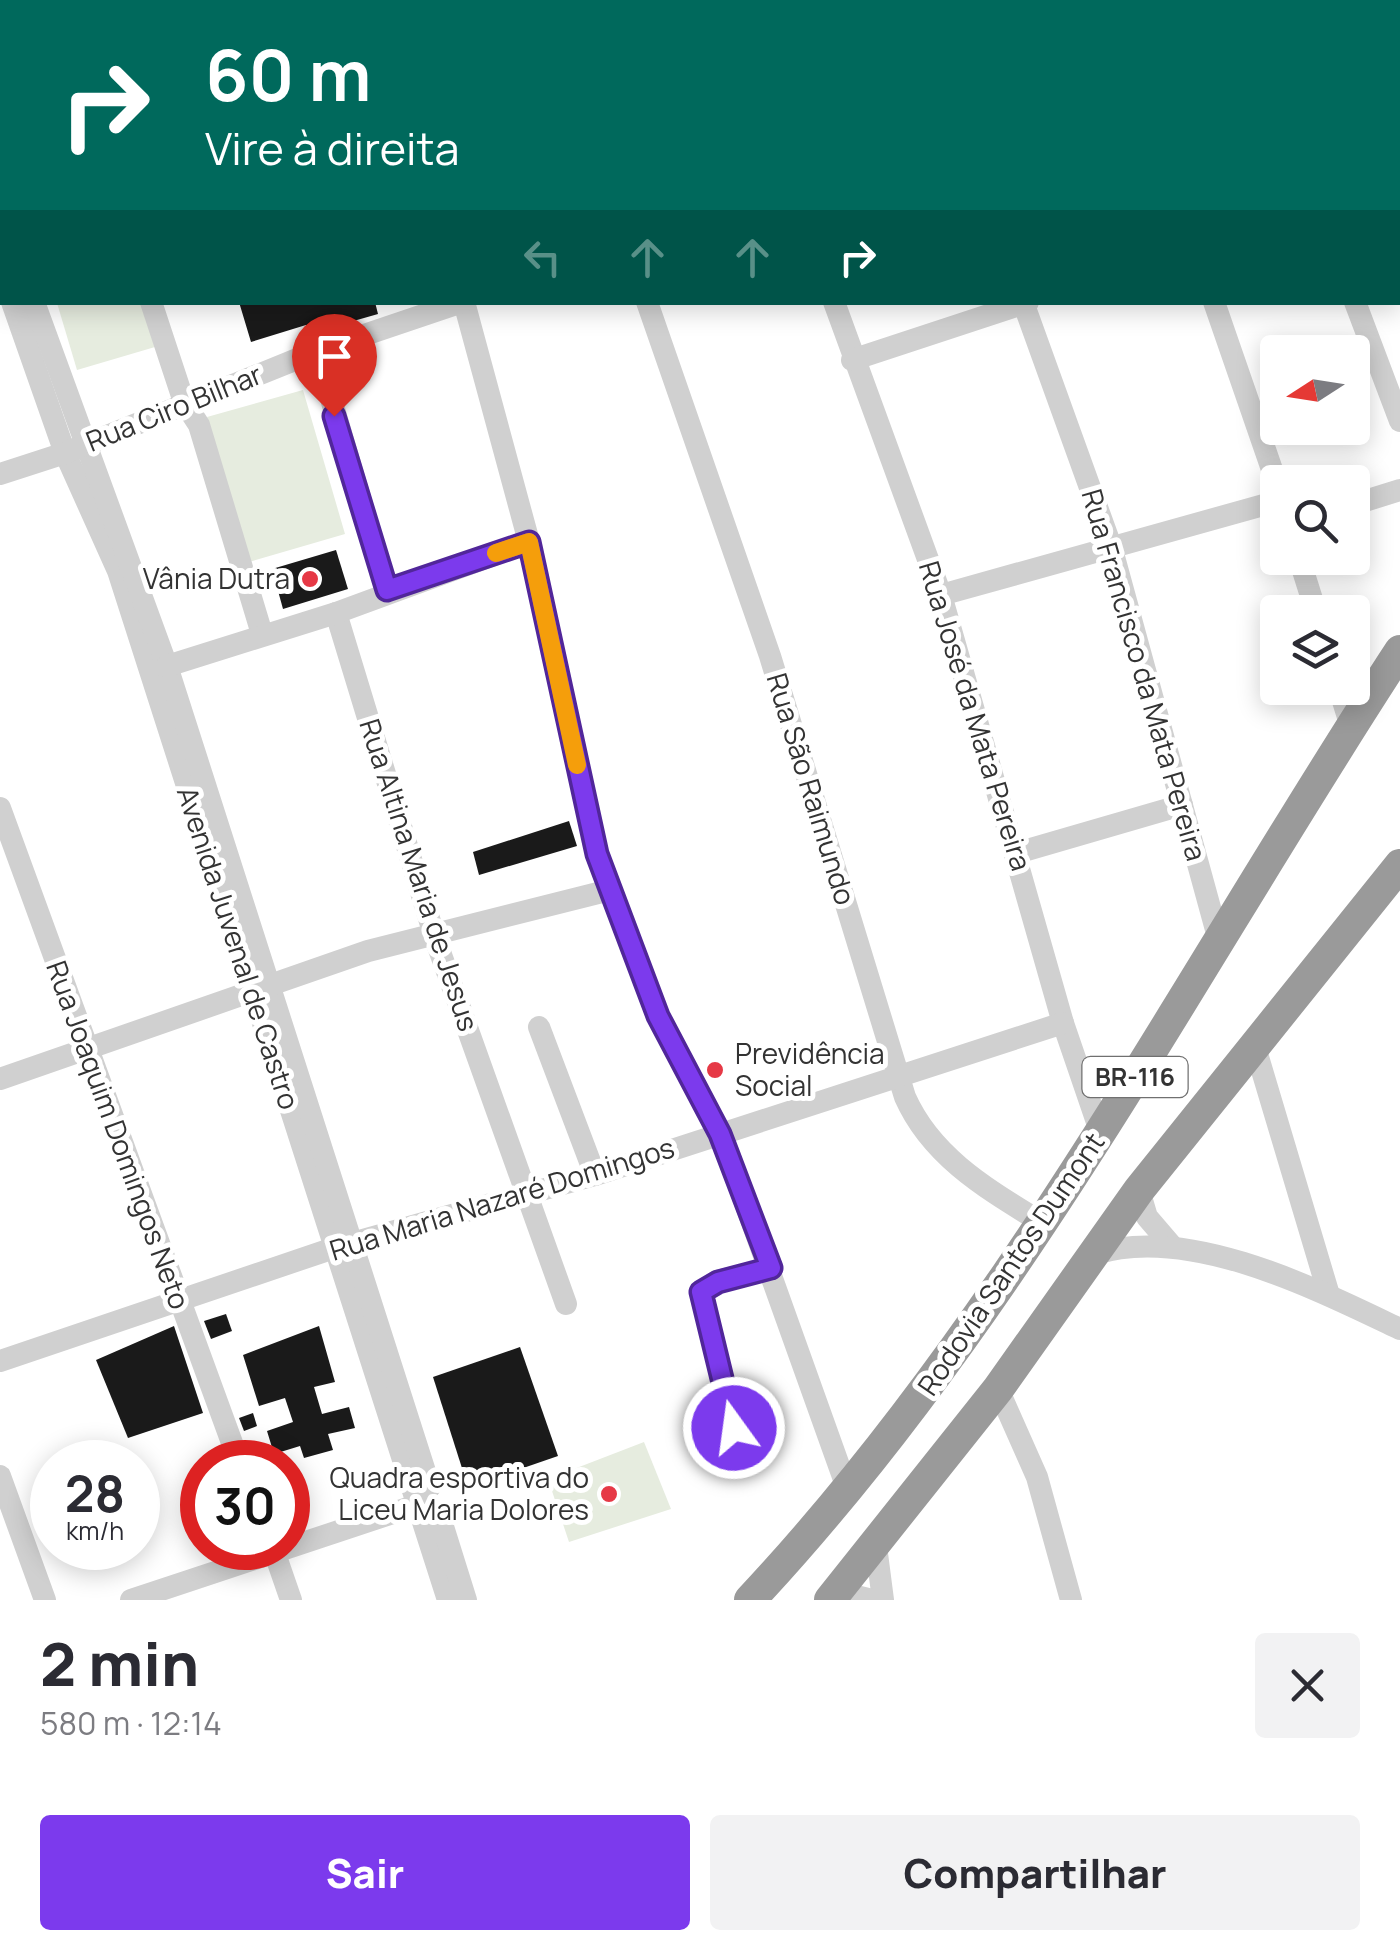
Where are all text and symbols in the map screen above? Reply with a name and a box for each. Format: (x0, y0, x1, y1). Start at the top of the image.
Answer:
text: 60 m (205, 26, 372, 122)
icon: right (40, 40, 170, 170)
text: Vire à direita (205, 117, 460, 179)
icon: left (515, 230, 570, 285)
icon: ahead (620, 230, 675, 285)
icon: ahead (725, 230, 780, 285)
icon: right (830, 230, 885, 285)
pin (292, 314, 377, 417)
icon: arrive (307, 329, 362, 384)
north arrow (1260, 335, 1370, 445)
map controls (1260, 335, 1370, 705)
street label: Rua Ciro Bilhar (80, 355, 267, 460)
button: search (1260, 465, 1370, 575)
street label: Rua Francisco da Mata Pereira (1074, 484, 1216, 865)
street label: Rua José da Mata Pereira (911, 556, 1041, 875)
place label: Vânia Dutra (143, 559, 290, 597)
marker: Vânia Dutra (299, 568, 321, 590)
button: layers (1260, 595, 1370, 705)
street label: Rua São Raimundo (759, 668, 865, 909)
street label: Rua Altina Maria de Jesus (352, 714, 488, 1036)
street label: Avenida Juvenal de Castro (169, 782, 309, 1114)
street label: Rua Joaquim Domingos Neto (38, 955, 200, 1314)
place label: Previdência Social (735, 1034, 885, 1104)
road number: BR-116 (1082, 1057, 1188, 1097)
marker: Previdência Social (704, 1059, 726, 1081)
street label: Rodovia Santos Dumont (908, 1125, 1112, 1402)
street label: Rua Maria Nazaré Domingos (325, 1127, 679, 1269)
position arrow (682, 1376, 786, 1480)
speed limit sign: 30 (180, 1440, 310, 1570)
place label: Quadra esportiva do Liceu Maria Dolores (330, 1458, 589, 1528)
text: 28 (65, 1459, 125, 1527)
marker: Quadra esportiva do Liceu Maria Dolores (598, 1483, 620, 1505)
text: km/h (66, 1513, 124, 1548)
text: 2 min (40, 1622, 199, 1704)
button: close (1255, 1633, 1360, 1738)
text: 580 m · 12:14 (40, 1701, 222, 1745)
button: Sair (40, 1815, 690, 1930)
button: Compartilhar (710, 1815, 1360, 1930)

